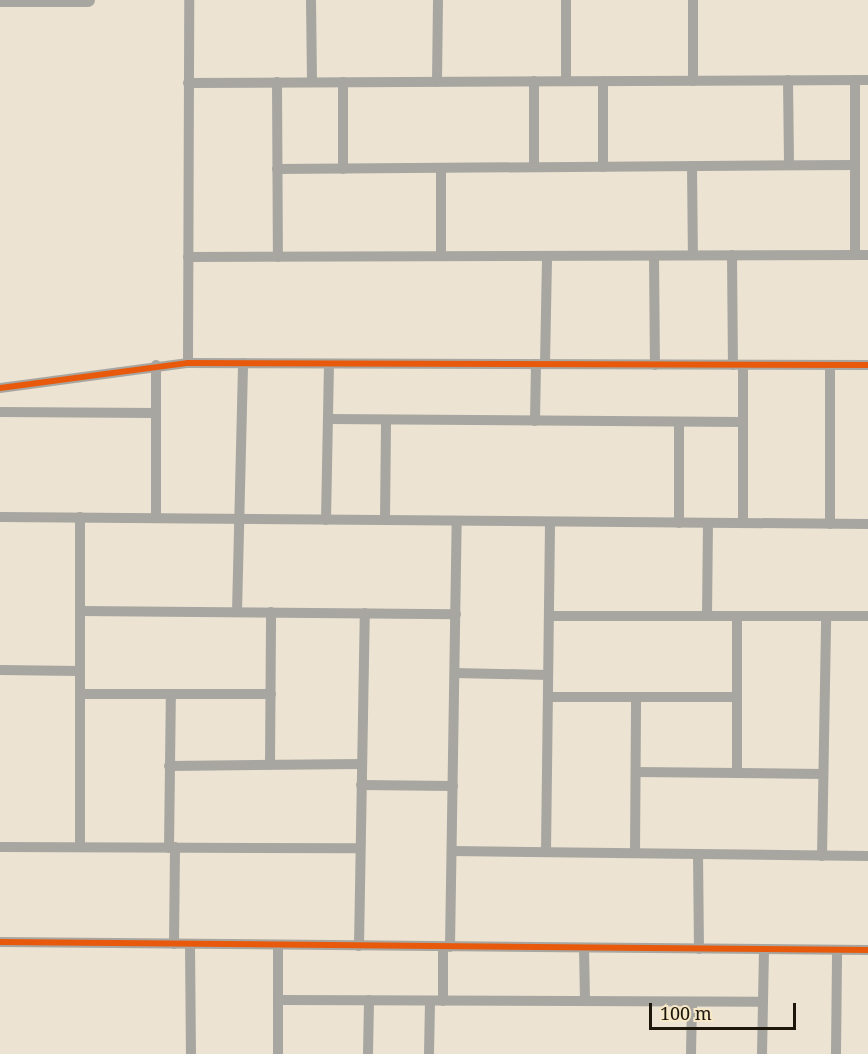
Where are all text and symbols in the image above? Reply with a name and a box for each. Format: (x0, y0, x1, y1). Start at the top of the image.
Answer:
scale bar (652, 991, 799, 1029)
text: 100 m (660, 1001, 712, 1025)

